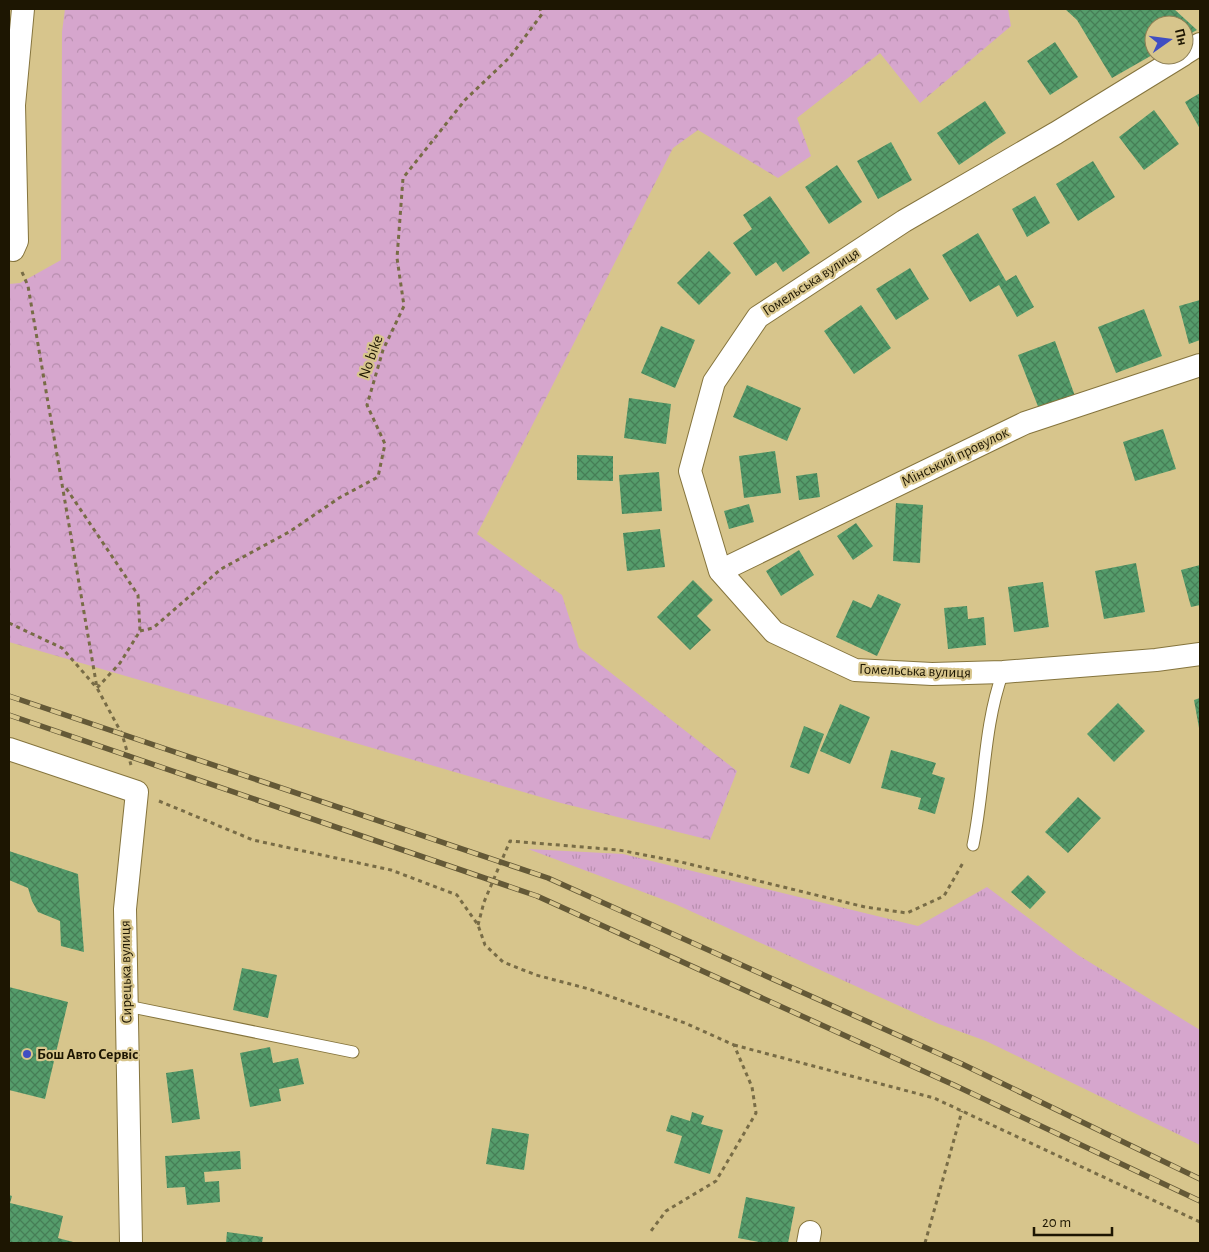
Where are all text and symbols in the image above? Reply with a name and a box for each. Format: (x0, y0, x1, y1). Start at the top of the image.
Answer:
north arrow (1144, 15, 1194, 65)
text: Пн (1172, 27, 1190, 47)
street label: Гомельська вулиця (760, 245, 862, 319)
street label: No bike (356, 333, 386, 381)
street label: Мінський провулок (899, 424, 1011, 489)
street label: Гомельська вулиця (859, 662, 971, 680)
street label: Сирецька вулиця (118, 920, 134, 1024)
place label: Бош Авто Сервіс (37, 1047, 138, 1062)
marker: Бош Авто Сервіс (21, 1048, 33, 1060)
scale bar (1034, 1204, 1112, 1236)
text: 20 m (1042, 1215, 1071, 1230)

